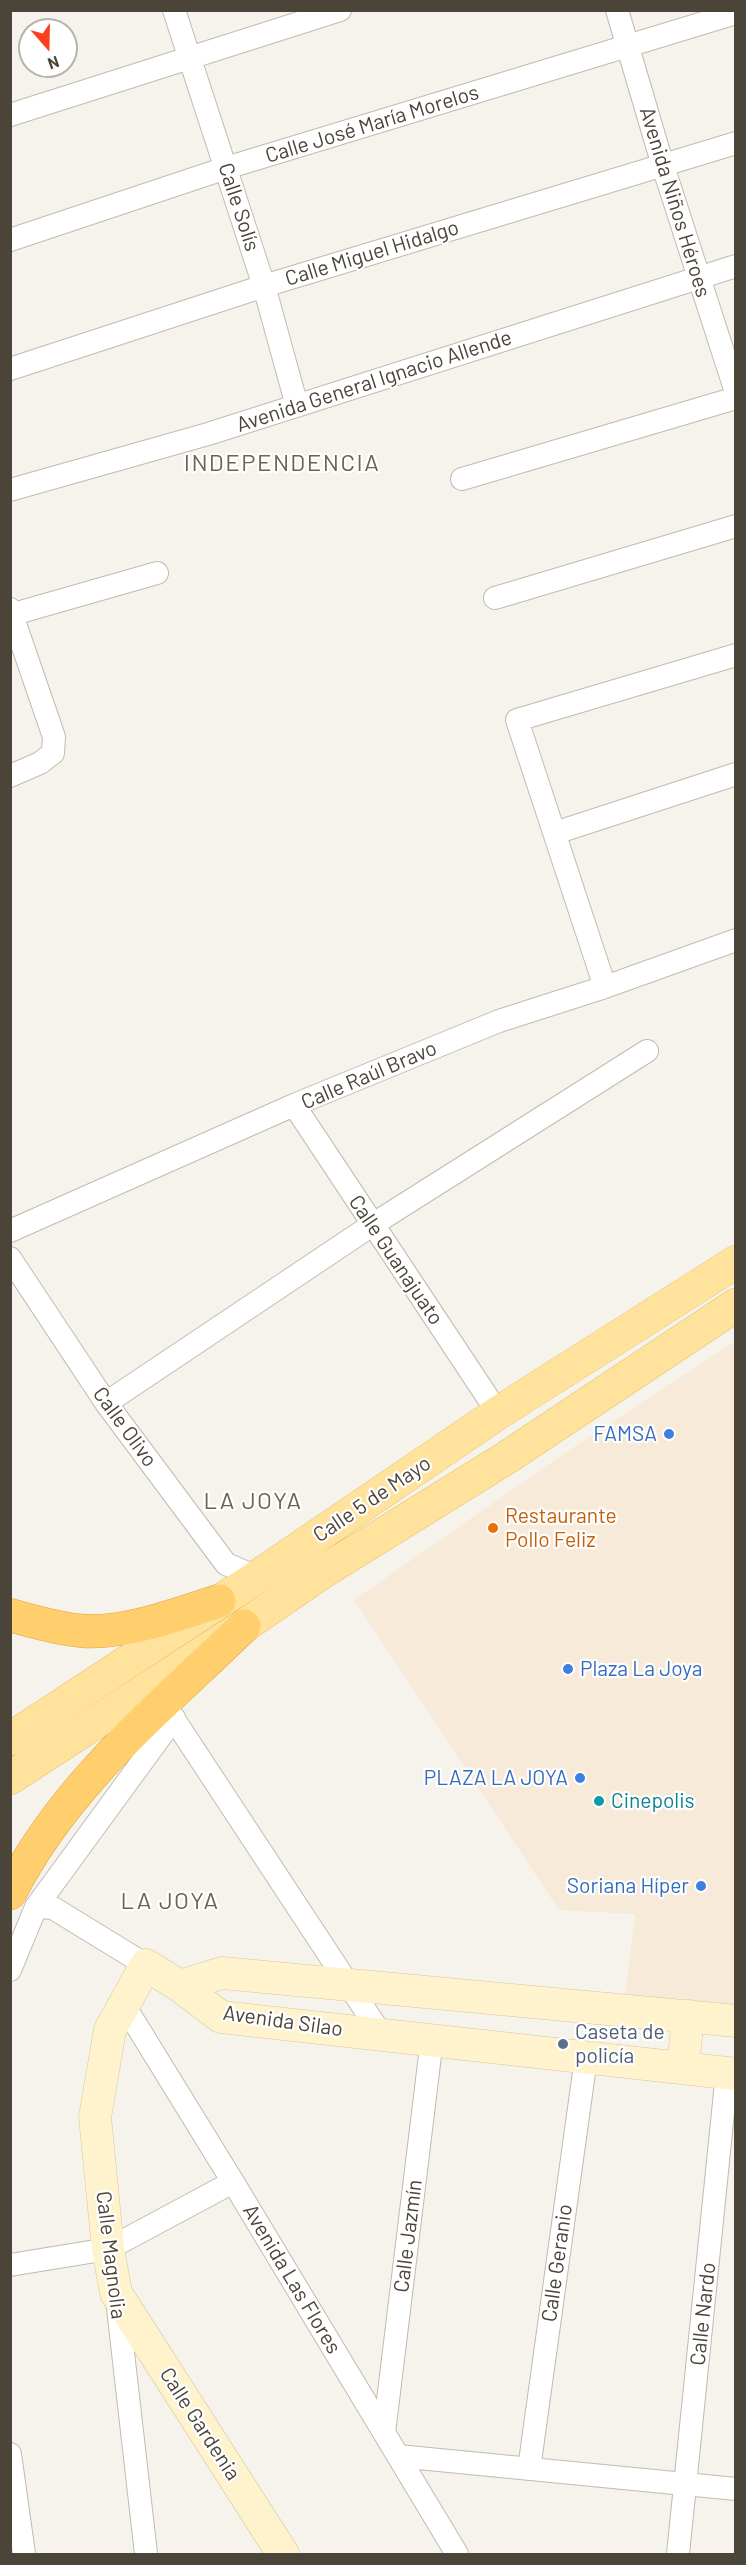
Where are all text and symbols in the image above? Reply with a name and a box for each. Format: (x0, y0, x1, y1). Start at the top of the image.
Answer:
north arrow (18, 18, 78, 78)
text: N (45, 53, 62, 74)
street label: Calle José María Morelos (262, 80, 482, 168)
street label: Avenida Niños Héroes (634, 104, 716, 300)
street label: Calle Solís (213, 160, 265, 254)
street label: Calle Miguel Hidalgo (282, 215, 462, 291)
street label: Avenida General Ignacio Allende (233, 325, 515, 437)
district label: INDEPENDENCIA (184, 449, 380, 477)
street label: Calle Raúl Bravo (297, 1035, 441, 1115)
street label: Calle Guanajuato (343, 1190, 449, 1330)
street label: Calle Olivo (88, 1382, 162, 1472)
place label: FAMSA (593, 1421, 657, 1447)
marker: FAMSA (662, 1427, 676, 1441)
street label: Calle 5 de Mayo (308, 1450, 436, 1548)
district label: LA JOYA (204, 1487, 302, 1515)
place label: Restaurante Pollo Feliz (505, 1503, 617, 1553)
marker: Restaurante Pollo Feliz (486, 1521, 500, 1535)
place label: Plaza La Joya (580, 1656, 702, 1682)
marker: Plaza La Joya (561, 1662, 575, 1676)
place label: PLAZA LA JOYA (424, 1765, 568, 1791)
marker: PLAZA LA JOYA (573, 1771, 587, 1785)
place label: Cinepolis (611, 1788, 695, 1814)
marker: Cinepolis (592, 1794, 606, 1808)
place label: Soriana Híper (567, 1873, 689, 1899)
marker: Soriana Híper (694, 1879, 708, 1893)
district label: LA JOYA (121, 1887, 219, 1915)
street label: Avenida Silao (222, 2000, 344, 2042)
place label: Caseta de policía (575, 2019, 665, 2069)
marker: Caseta de policía (556, 2037, 570, 2051)
street label: Calle Jazmín (389, 2178, 427, 2294)
street label: Calle Magnolia (91, 2189, 131, 2321)
street label: Avenida Las Flores (237, 2200, 347, 2358)
street label: Calle Geranio (536, 2202, 578, 2324)
street label: Calle Nardo (685, 2261, 721, 2367)
street label: Calle Gardenia (154, 2363, 246, 2485)

